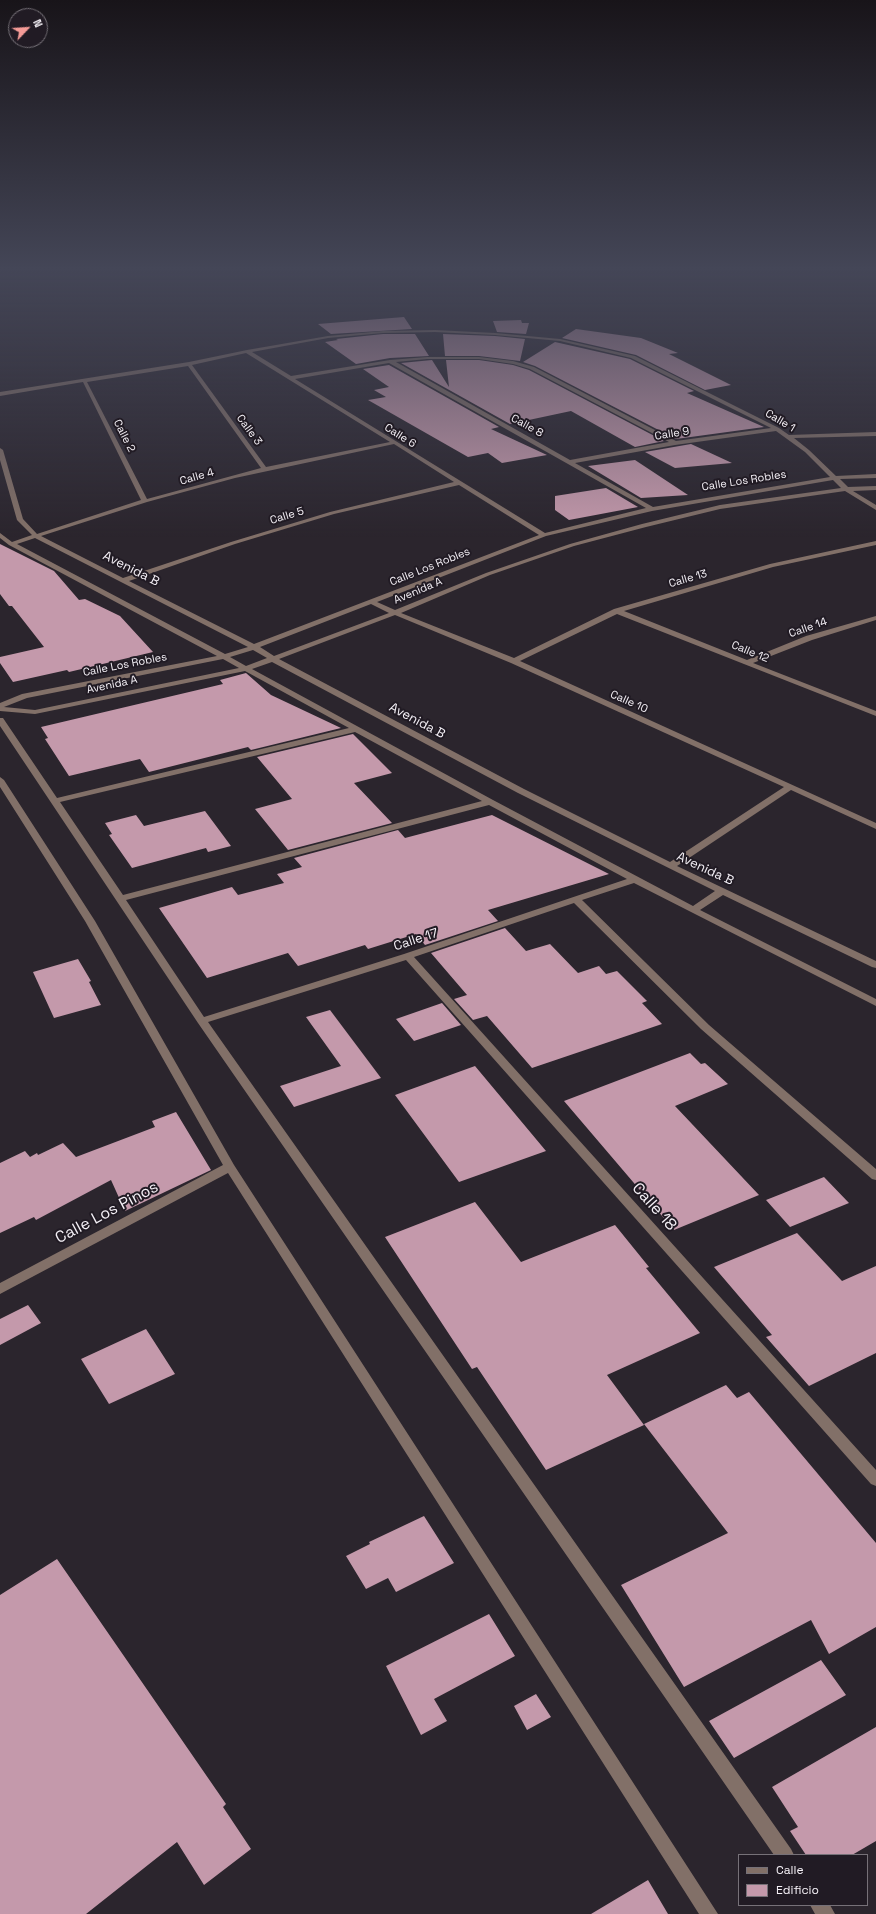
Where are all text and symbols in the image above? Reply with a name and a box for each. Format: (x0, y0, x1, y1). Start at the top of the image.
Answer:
north arrow (8, 8, 48, 48)
text: N (30, 17, 46, 30)
street label: Calle 1 (763, 407, 797, 435)
street label: Calle 3 (233, 412, 265, 448)
street label: Calle 8 (509, 412, 545, 440)
street label: Calle 2 (110, 418, 138, 454)
street label: Calle 6 (382, 421, 418, 451)
street label: Calle 9 (654, 425, 690, 443)
street label: Calle 4 (178, 466, 216, 488)
street label: Calle Los Robles (701, 468, 787, 494)
street label: Calle 5 (268, 505, 306, 527)
street label: Calle Los Robles (388, 545, 472, 589)
street label: Avenida B (100, 548, 162, 590)
street label: Calle 13 (667, 567, 709, 591)
street label: Avenida A (392, 575, 444, 607)
street label: Calle 14 (787, 615, 829, 641)
street label: Calle 12 (729, 639, 771, 665)
street label: Calle Los Robles (82, 650, 168, 680)
street label: Avenida A (85, 673, 139, 697)
street label: Calle 10 (608, 688, 650, 716)
street label: Avenida B (386, 700, 448, 742)
street label: Avenida B (674, 849, 736, 889)
street label: Calle 17 (392, 925, 440, 955)
street label: Calle Los Pinos (52, 1178, 162, 1248)
street label: Calle 18 (628, 1179, 680, 1235)
legend (738, 1854, 868, 1906)
text: Calle (776, 1862, 804, 1878)
text: Edificio (776, 1882, 819, 1898)

